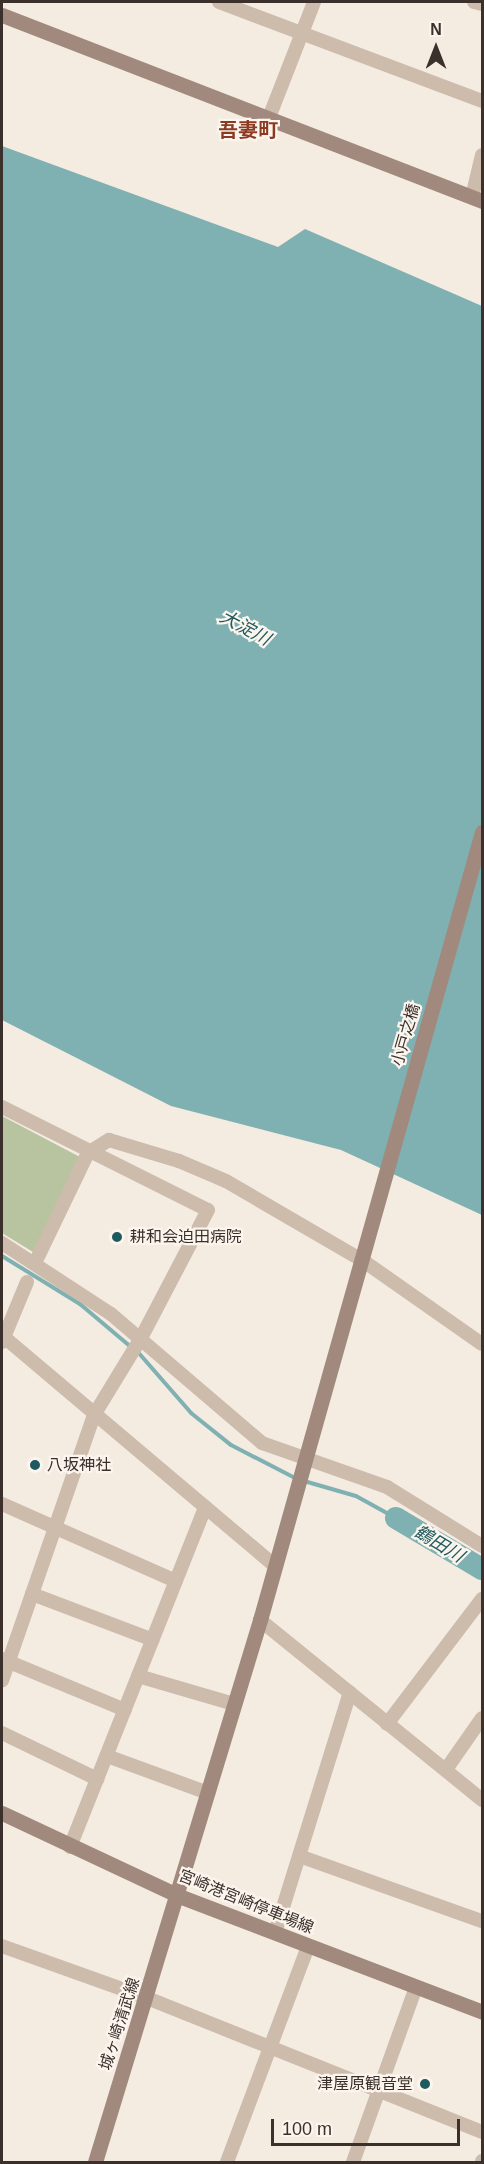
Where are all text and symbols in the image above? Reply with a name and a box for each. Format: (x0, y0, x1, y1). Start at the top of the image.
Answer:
north arrow (406, 18, 466, 78)
text: N (430, 21, 442, 38)
district label: 吾妻町 (218, 118, 278, 142)
water label: 大淀川 (216, 606, 274, 650)
street label: 小戸之橋 (388, 1002, 424, 1068)
place label: 耕和会迫田病院 (130, 1227, 242, 1247)
marker: 耕和会迫田病院 (108, 1228, 126, 1246)
place label: 八坂神社 (47, 1455, 111, 1475)
marker: 八坂神社 (28, 1458, 42, 1472)
water label: 鶴田川 (410, 1521, 468, 1567)
street label: 宮崎港宮崎停車場線 (176, 1866, 316, 1938)
street label: 城ヶ崎清武線 (96, 1975, 144, 2073)
place label: 津屋原観音堂 (317, 2074, 413, 2094)
marker: 津屋原観音堂 (418, 2077, 432, 2091)
scale bar (274, 2107, 463, 2145)
text: 100 m (282, 2119, 332, 2139)

